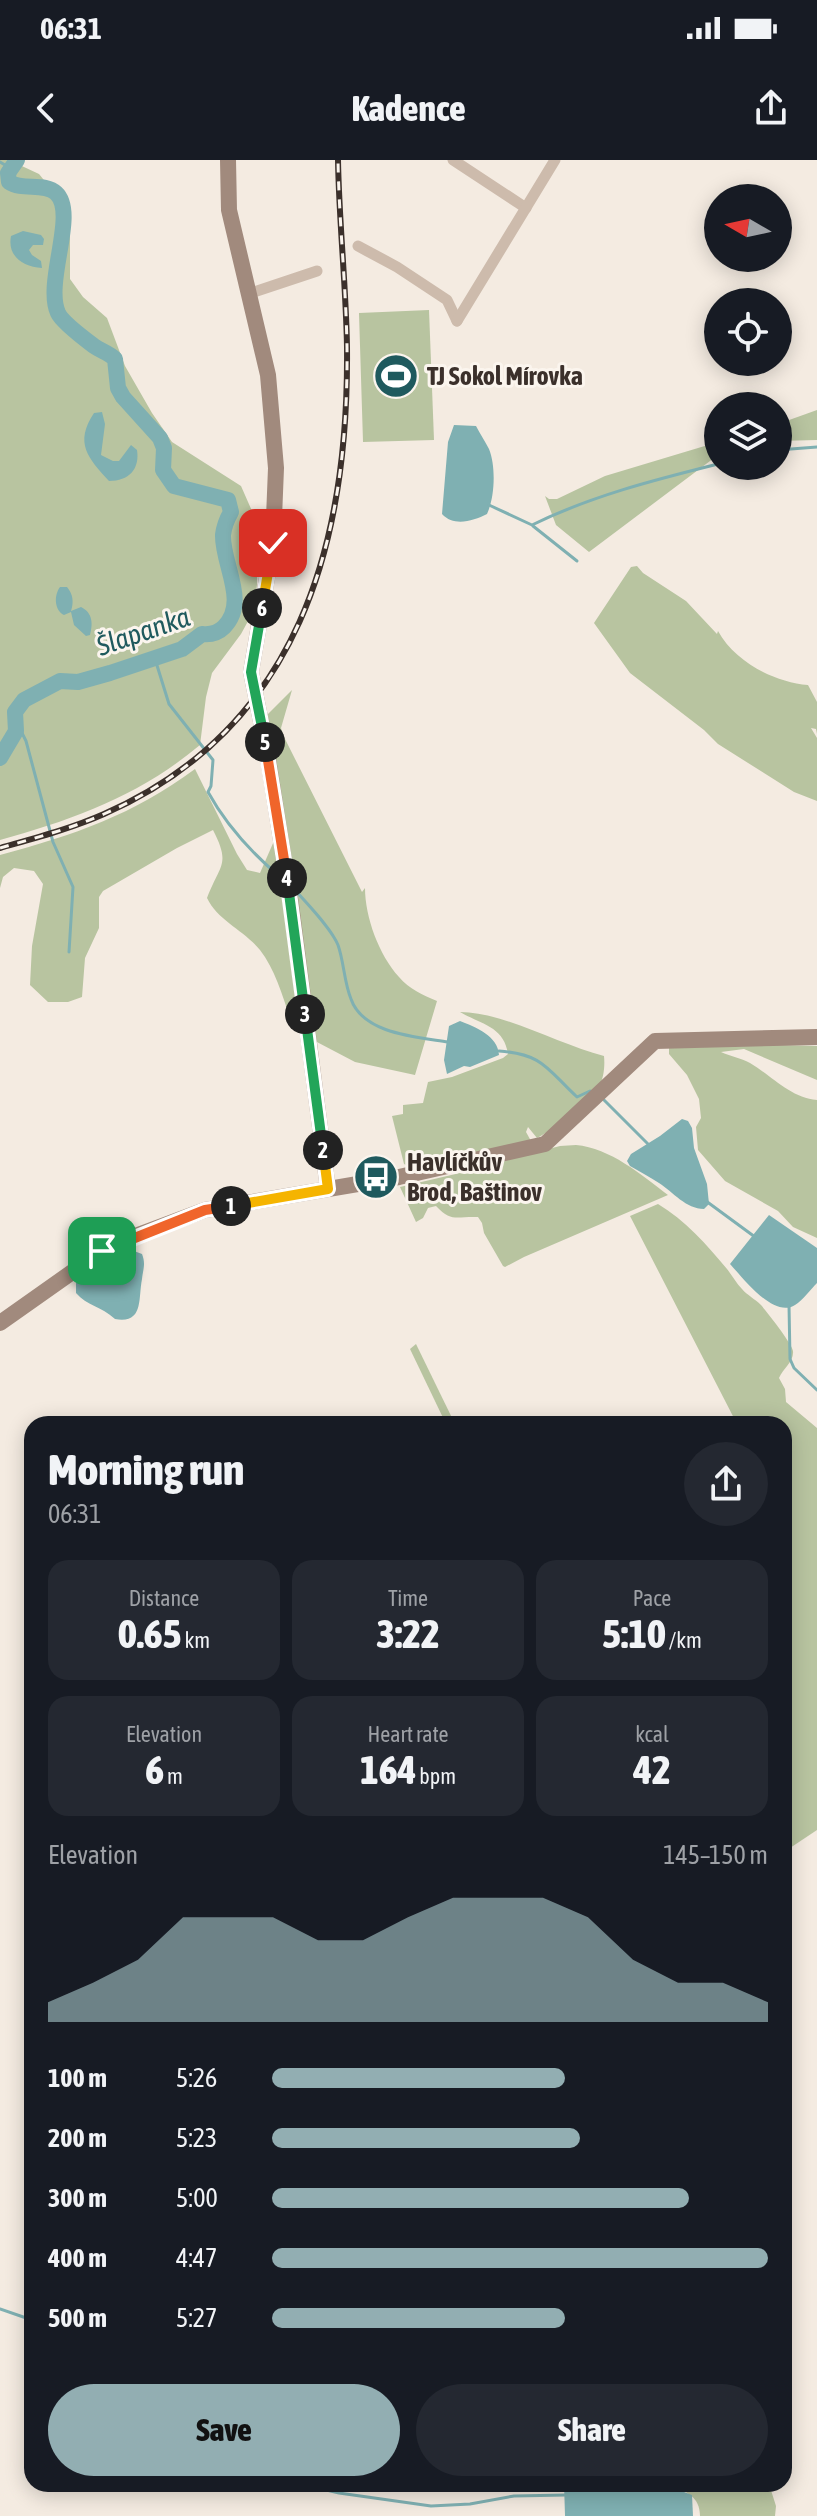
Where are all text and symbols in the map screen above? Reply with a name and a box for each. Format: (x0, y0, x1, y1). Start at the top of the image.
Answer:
text: 06:31 (40, 11, 102, 45)
icon: back (24, 86, 68, 130)
icon: share (749, 86, 793, 130)
text: Kadence (351, 87, 466, 129)
north arrow (704, 184, 792, 272)
map controls (704, 184, 792, 480)
button: locate (704, 288, 792, 376)
sports icon: TJ Sokol Mírovka (372, 352, 420, 400)
place label: TJ Sokol Mírovka (427, 361, 583, 391)
button: layers (704, 392, 792, 480)
pin (239, 509, 307, 577)
icon: check (251, 521, 295, 565)
pin: 6 (242, 588, 282, 628)
text: 6 (257, 595, 267, 621)
water label: Šlapanka (91, 600, 194, 662)
pin: 5 (245, 722, 285, 762)
text: 5 (260, 729, 270, 755)
pin: 4 (267, 858, 307, 898)
text: 4 (282, 865, 292, 891)
pin: 3 (285, 994, 325, 1034)
text: 3 (300, 1001, 310, 1027)
pin: 2 (303, 1130, 343, 1170)
text: 2 (318, 1137, 328, 1163)
place label: Havlíčkův Brod, Baštinov (407, 1147, 542, 1207)
bus stop icon: Havlíčkův Brod, Baštinov (352, 1153, 400, 1201)
pin: 1 (211, 1186, 251, 1226)
text: 1 (226, 1193, 236, 1219)
pin (68, 1217, 136, 1285)
icon: arrive (80, 1229, 124, 1273)
button: share (684, 1442, 768, 1526)
text: Morning run (48, 1444, 244, 1494)
text: 06:31 (48, 1499, 102, 1529)
text: Distance (129, 1585, 199, 1611)
text: Time (388, 1585, 428, 1611)
text: Pace (633, 1585, 671, 1611)
text: 0.65 (118, 1611, 181, 1656)
text: 3:22 (376, 1611, 440, 1656)
text: 5:10 (602, 1611, 666, 1656)
text: km (181, 1627, 210, 1653)
text: /km (666, 1627, 702, 1653)
text: Elevation (126, 1721, 202, 1747)
text: Heart rate (367, 1721, 449, 1747)
text: kcal (635, 1721, 669, 1747)
text: 6 (145, 1747, 164, 1792)
text: 164 (360, 1747, 416, 1792)
text: 42 (633, 1747, 671, 1792)
text: m (164, 1763, 183, 1789)
text: bpm (416, 1763, 456, 1789)
text: Elevation (48, 1840, 138, 1870)
text: 145–150 m (663, 1840, 768, 1870)
text: 100 m (48, 2063, 107, 2093)
text: 5:26 (176, 2063, 217, 2093)
text: 200 m (48, 2123, 107, 2153)
text: 5:23 (176, 2123, 217, 2153)
text: 300 m (48, 2183, 107, 2213)
text: 5:00 (176, 2183, 218, 2213)
text: 400 m (48, 2243, 107, 2273)
text: 4:47 (176, 2243, 217, 2273)
text: 500 m (48, 2303, 107, 2333)
text: 5:27 (176, 2303, 217, 2333)
button: Save (48, 2384, 400, 2476)
button: Share (416, 2384, 768, 2476)

